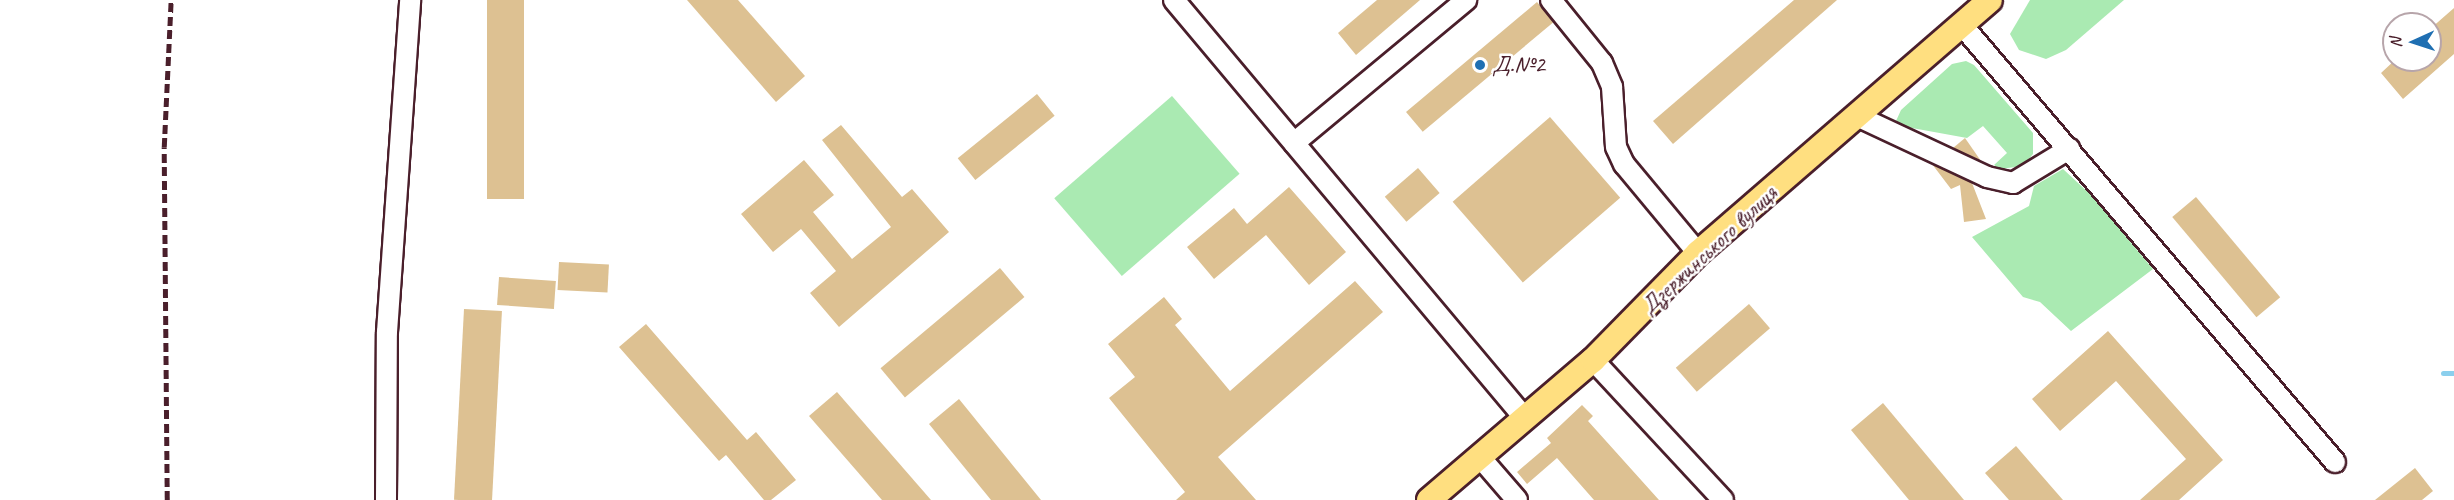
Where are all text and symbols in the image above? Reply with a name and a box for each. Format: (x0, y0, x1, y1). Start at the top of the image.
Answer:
north arrow (2382, 12, 2442, 72)
text: N (2386, 37, 2406, 48)
place label: Д.№2 (1492, 51, 1545, 79)
marker: Д.№2 (1473, 58, 1487, 72)
street label: Дзержинського вулиця (1634, 179, 1784, 321)

